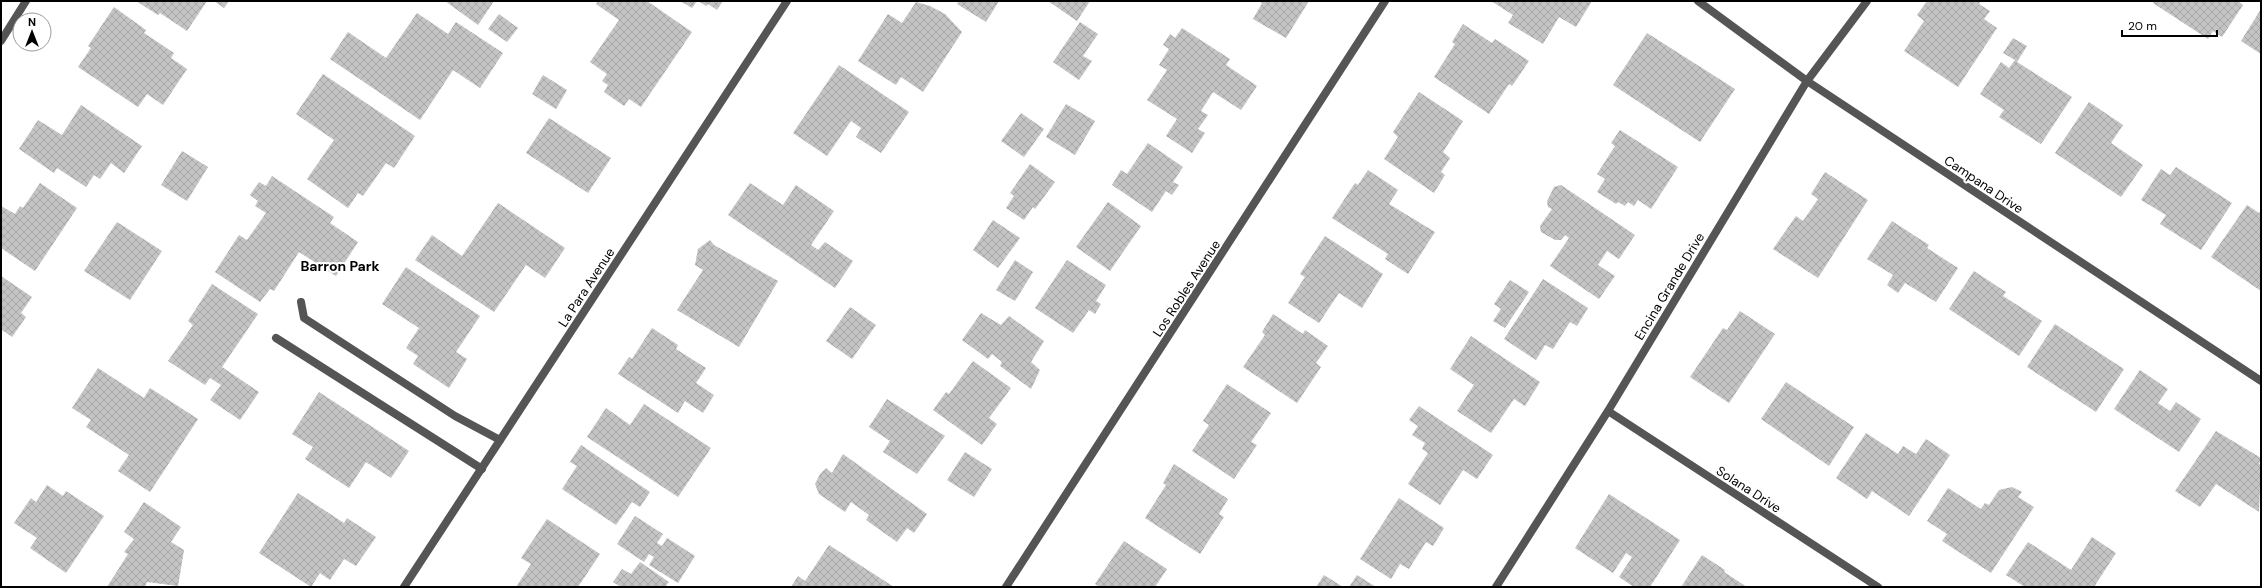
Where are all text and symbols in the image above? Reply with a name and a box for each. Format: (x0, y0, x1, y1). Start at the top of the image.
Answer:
north arrow (12, 12, 52, 52)
scale bar (2122, 12, 2217, 38)
text: N (28, 15, 36, 29)
text: 20 m (2128, 18, 2157, 34)
street label: Campana Drive (1941, 152, 2027, 217)
street label: Encina Grande Drive (1631, 229, 1708, 343)
street label: Los Robles Avenue (1149, 237, 1224, 340)
street label: La Para Avenue (554, 244, 618, 330)
district label: Barron Park (300, 257, 380, 275)
street label: Solana Drive (1713, 462, 1784, 517)

